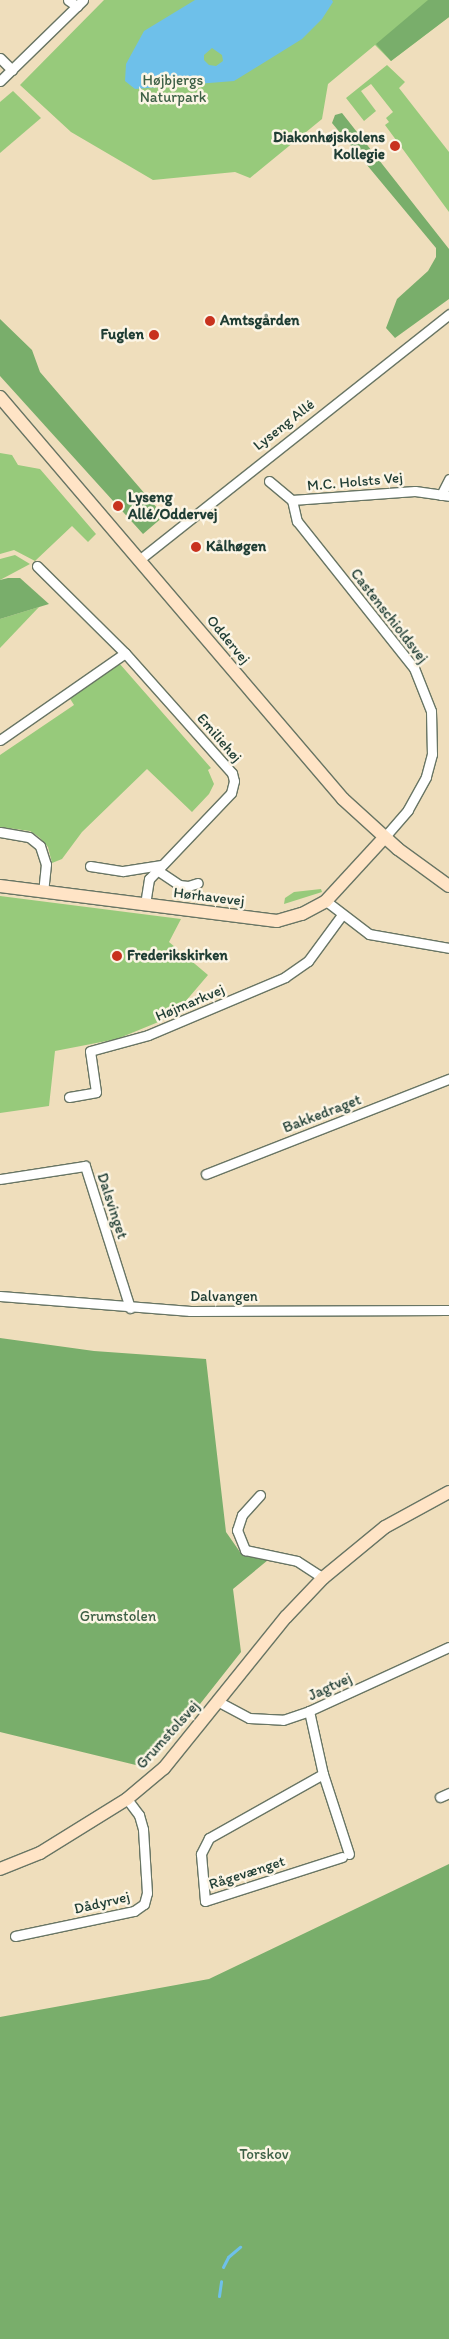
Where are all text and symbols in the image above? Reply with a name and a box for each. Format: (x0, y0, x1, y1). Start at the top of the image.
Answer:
park label: Højbjergs Naturpark (140, 71, 206, 106)
place label: Diakonhøjskolens Kollegie (273, 128, 385, 163)
marker: Diakonhøjskolens Kollegie (389, 140, 401, 152)
place label: Amtsgården (220, 312, 300, 330)
marker: Amtsgården (204, 315, 216, 327)
place label: Fuglen (101, 326, 144, 344)
marker: Fuglen (148, 329, 160, 341)
street label: Lyseng Allé (250, 395, 318, 455)
street label: M.C. Holsts Vej (306, 469, 404, 495)
place label: Lyseng Allé/Oddervej (128, 488, 217, 523)
marker: Lyseng Allé/Oddervej (112, 500, 124, 512)
place label: Kålhøgen (206, 538, 266, 556)
marker: Kålhøgen (190, 541, 202, 553)
street label: Castenschioldsvej (346, 565, 432, 667)
street label: Oddervej (202, 612, 254, 668)
street label: Emiliehøj (193, 710, 245, 766)
street label: Hørhavevej (172, 884, 246, 910)
place label: Frederikskirken (127, 947, 228, 965)
marker: Frederikskirken (111, 950, 123, 962)
street label: Højmarkvej (153, 980, 227, 1026)
street label: Bakkedraget (280, 1091, 364, 1137)
street label: Dalsvinget (93, 1171, 131, 1241)
street label: Dalvangen (190, 1288, 258, 1306)
park label: Grumstolen (80, 1608, 156, 1626)
street label: Jagtvej (305, 1669, 355, 1705)
street label: Grumstolsvej (133, 1697, 203, 1773)
street label: Rågevænget (207, 1852, 287, 1894)
street label: Dådyrvej (72, 1888, 132, 1918)
park label: Torskov (239, 2146, 289, 2164)

